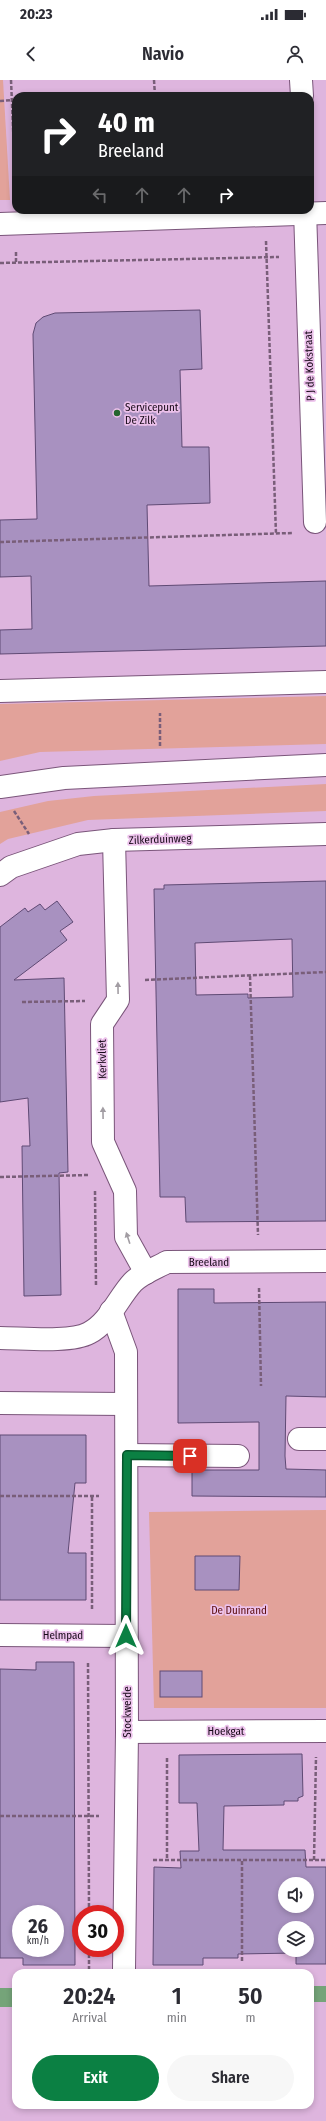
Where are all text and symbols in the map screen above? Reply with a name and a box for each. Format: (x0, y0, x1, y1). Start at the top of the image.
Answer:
text: 20:23 (20, 5, 53, 23)
icon: back (20, 43, 42, 65)
text: Navio (142, 43, 184, 65)
icon: person (284, 43, 306, 65)
text: 40 m (98, 106, 155, 139)
icon: right (32, 108, 84, 160)
text: Breeland (98, 140, 164, 162)
icon: left (89, 184, 111, 206)
icon: ahead (131, 184, 153, 206)
icon: ahead (173, 184, 195, 206)
icon: right (215, 184, 237, 206)
street label: P J de Kokstraat (302, 330, 317, 401)
place label: Servicepunt De Zilk (125, 401, 179, 427)
marker: Servicepunt De Zilk (112, 408, 122, 418)
street label: Zilkerduinweg (128, 832, 192, 847)
one-way arrow (115, 981, 121, 994)
street label: Kerkvliet (96, 1039, 109, 1079)
one-way arrow (100, 1106, 106, 1119)
one-way arrow (125, 1231, 131, 1243)
street label: Breeland (189, 1256, 229, 1269)
pin (173, 1439, 207, 1473)
icon: arrive (179, 1445, 201, 1467)
park label: De Duinrand (211, 1604, 267, 1617)
position arrow (105, 1615, 147, 1657)
street label: Helmpad (43, 1629, 83, 1642)
street label: Stockweide (121, 1686, 134, 1738)
street label: Hoekgat (208, 1725, 245, 1738)
map controls (278, 1877, 314, 1957)
button: sound (278, 1877, 314, 1913)
speed limit sign: 30 (72, 1905, 124, 1957)
text: 26 (28, 1914, 48, 1938)
button: layers (278, 1921, 314, 1957)
text: km/h (27, 1935, 49, 1947)
text: 20:24 (63, 1982, 115, 2010)
text: 1 (172, 1982, 182, 2010)
text: 50 (238, 1982, 263, 2010)
text: Arrival (72, 2010, 107, 2025)
text: min (167, 2010, 187, 2025)
text: m (245, 2010, 255, 2025)
button: Exit (32, 2055, 159, 2101)
button: Share (167, 2055, 294, 2101)

